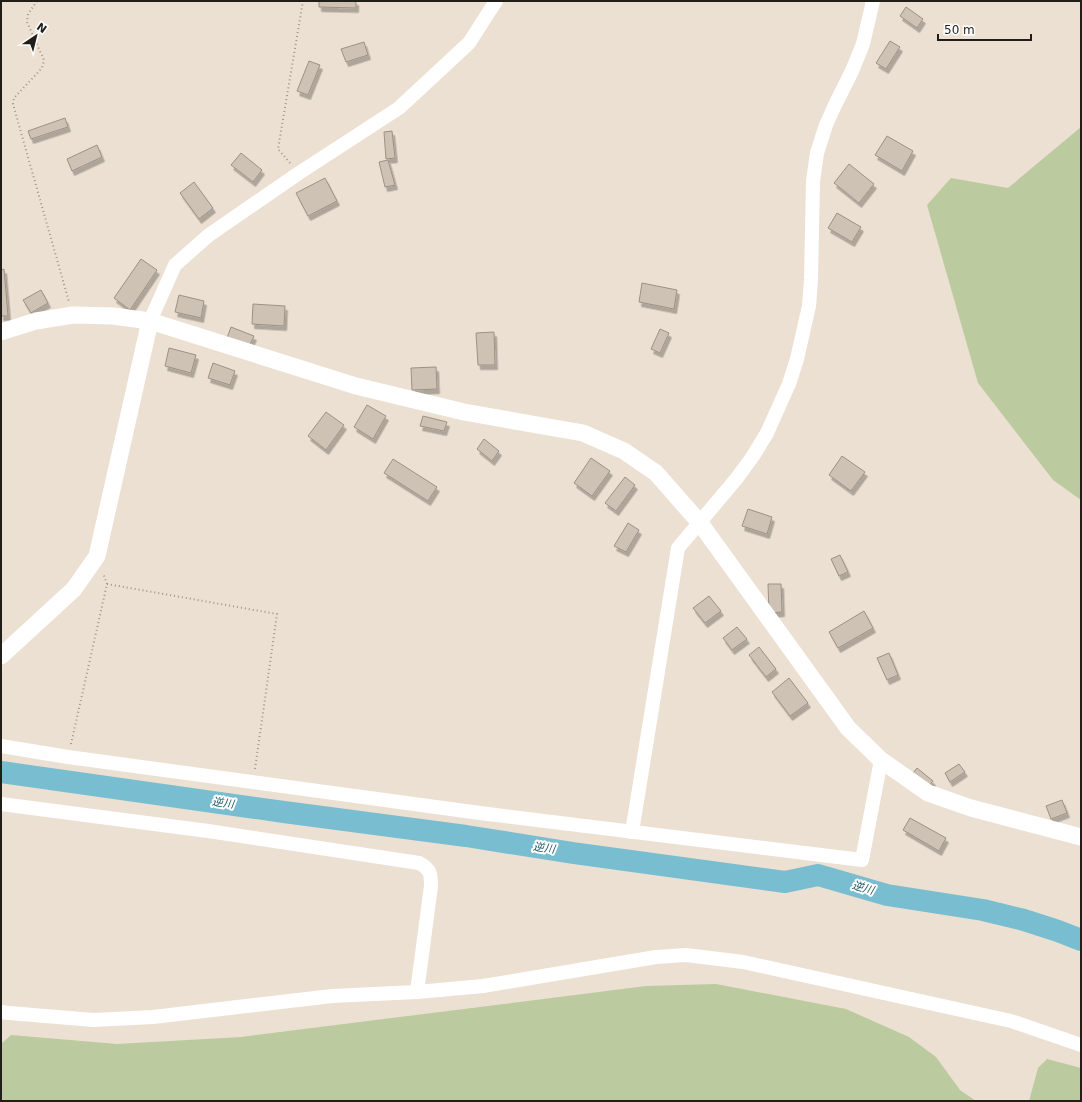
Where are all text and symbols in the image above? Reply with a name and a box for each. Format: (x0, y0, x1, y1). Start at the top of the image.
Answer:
north arrow (16, 16, 56, 56)
scale bar (938, 16, 1031, 42)
text: N (34, 20, 49, 36)
text: 50 m (944, 23, 975, 37)
water label: 逆川 (211, 795, 236, 811)
water label: 逆川 (532, 840, 557, 856)
water label: 逆川 (851, 879, 876, 898)

